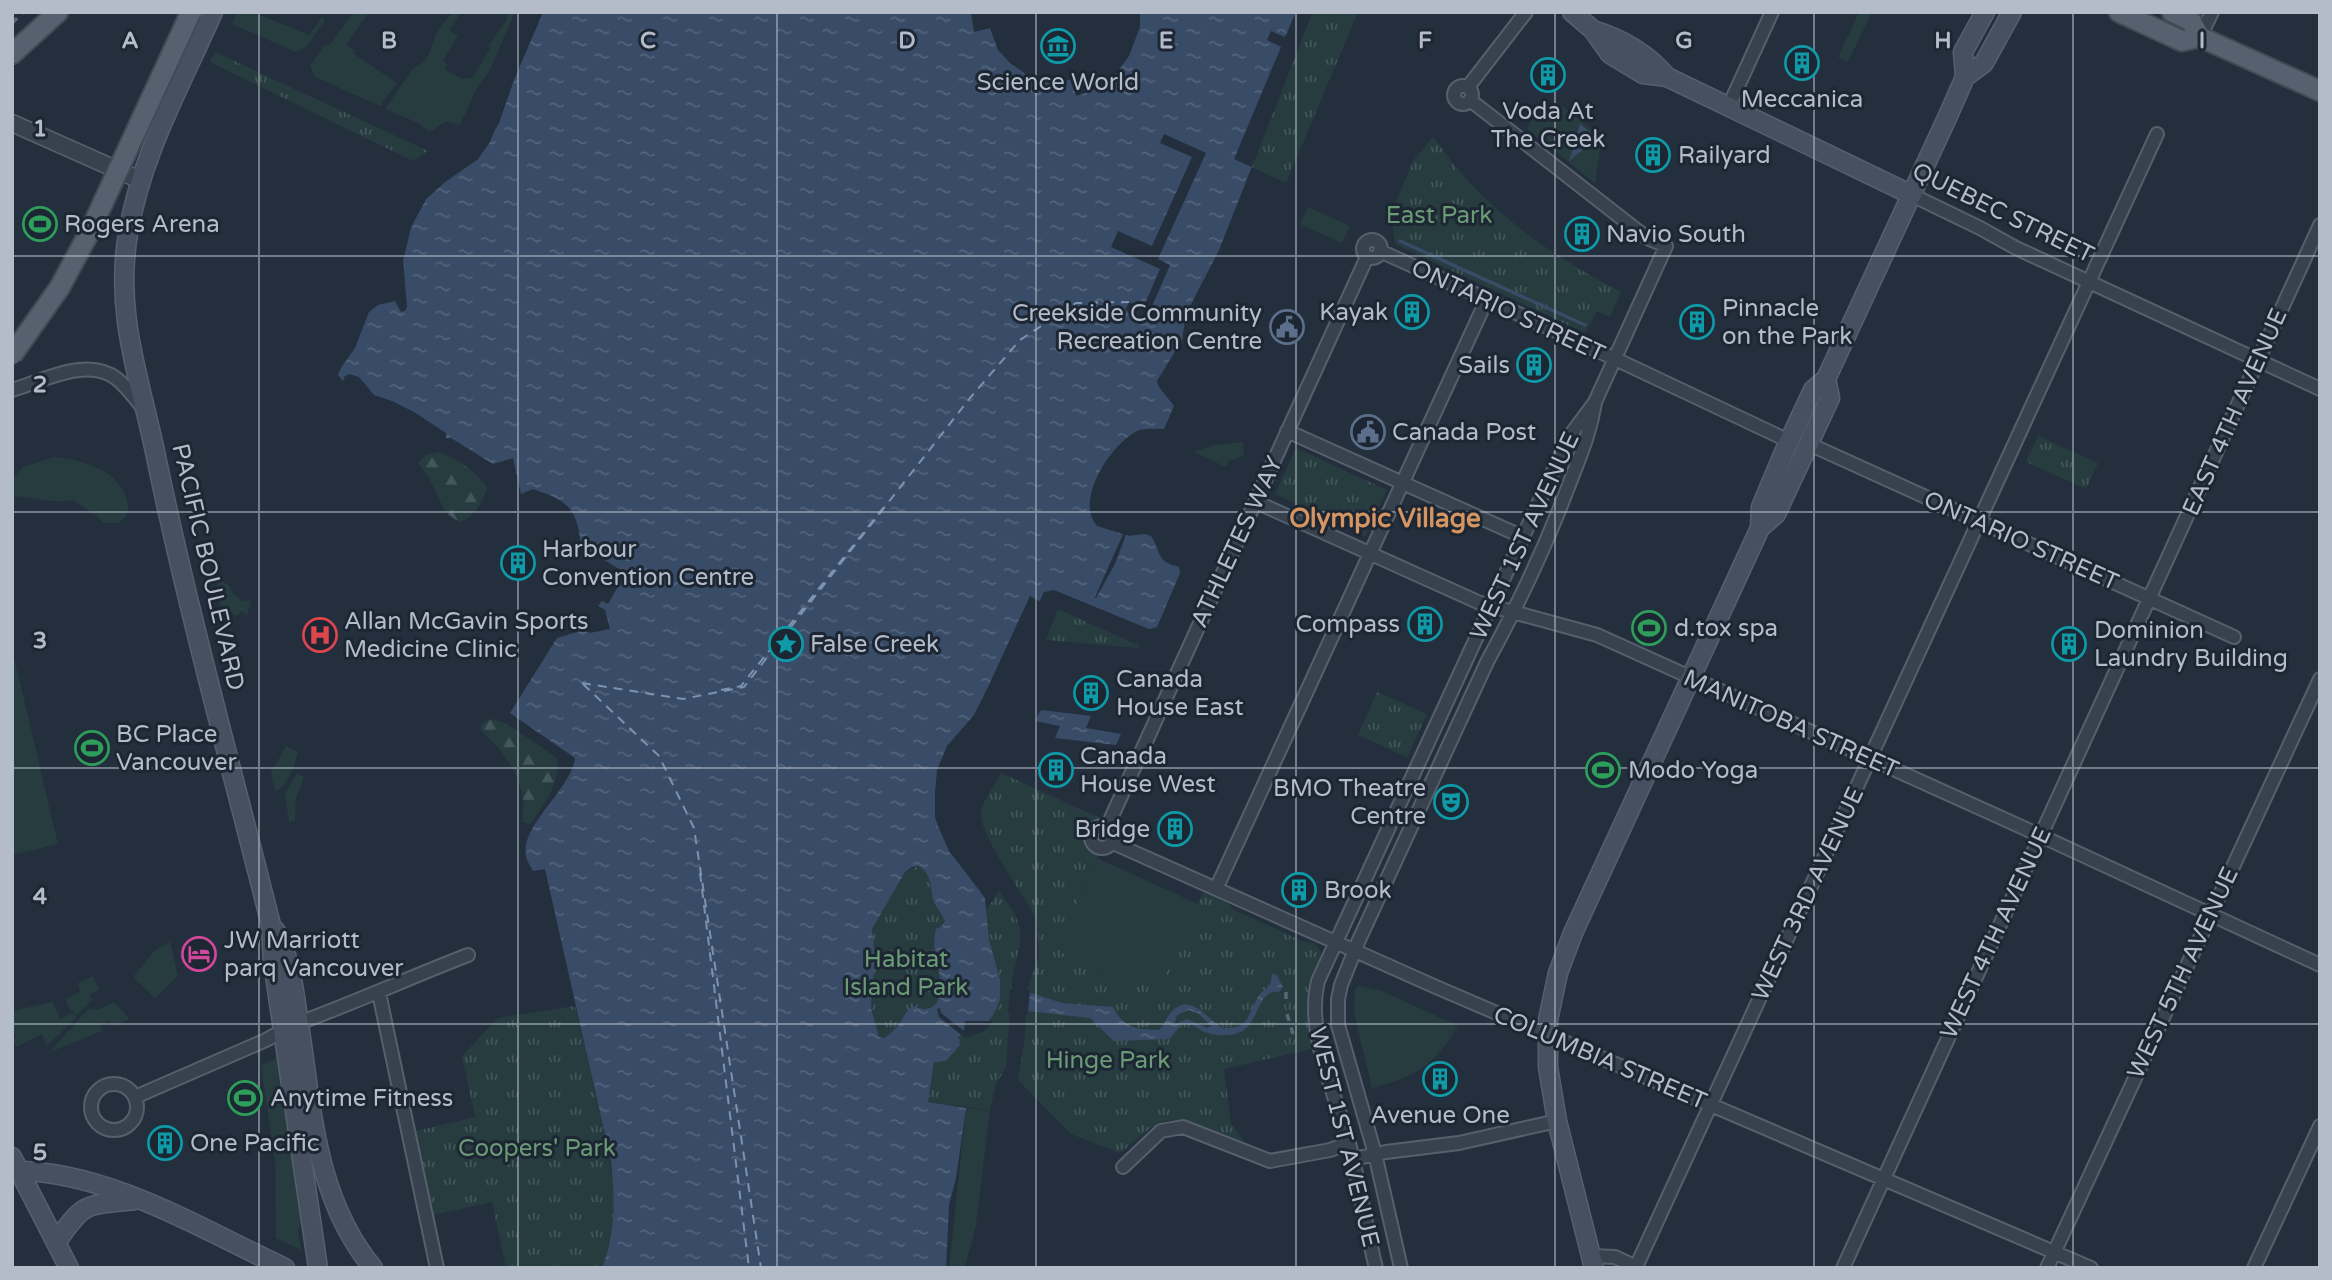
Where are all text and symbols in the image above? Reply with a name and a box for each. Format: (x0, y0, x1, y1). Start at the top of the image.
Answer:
text: A (121, 27, 139, 55)
text: B (381, 27, 397, 55)
text: C (640, 27, 656, 55)
text: D (898, 27, 916, 55)
museum icon: Science World (1039, 27, 1077, 65)
text: E (1159, 27, 1173, 55)
text: F (1418, 27, 1432, 55)
text: G (1675, 27, 1693, 55)
text: H (1934, 27, 1952, 55)
text: I (2199, 27, 2205, 55)
building icon: Meccanica (1783, 44, 1821, 82)
building icon: Voda At The Creek (1529, 56, 1567, 94)
place label: Science World (977, 68, 1139, 97)
place label: Meccanica (1741, 85, 1863, 114)
place label: Voda At The Creek (1491, 97, 1605, 154)
text: 1 (33, 115, 47, 143)
building icon: Railyard (1634, 136, 1672, 174)
place label: Railyard (1678, 141, 1771, 170)
street label: QUEBEC STREET (1907, 156, 2099, 270)
park label: East Park (1386, 201, 1492, 230)
sports icon: Rogers Arena (21, 205, 59, 243)
place label: Rogers Arena (64, 210, 220, 239)
building icon: Navio South (1563, 215, 1601, 253)
place label: Navio South (1606, 220, 1746, 249)
street label: ONTARIO STREET (1407, 253, 1610, 369)
building icon: Kayak (1393, 293, 1431, 331)
place label: Pinnacle on the Park (1722, 294, 1852, 351)
place label: Kayak (1319, 298, 1388, 327)
place label: Creekside Community Recreation Centre (1012, 299, 1262, 356)
building icon: Pinnacle on the Park (1678, 303, 1716, 341)
street label: EAST 4TH AVENUE (2176, 304, 2294, 520)
public building icon: Creekside Community Recreation Centre (1268, 308, 1306, 346)
building icon: Sails (1515, 346, 1553, 384)
place label: Sails (1458, 351, 1510, 380)
text: 2 (33, 371, 47, 399)
public building icon: Canada Post (1349, 413, 1387, 451)
place label: Canada Post (1392, 418, 1536, 447)
street label: WEST 1ST AVENUE (1464, 428, 1586, 644)
street label: PACIFIC BOULEVARD (165, 441, 251, 693)
street label: ATHLETES WAY (1185, 452, 1289, 632)
street label: ONTARIO STREET (1919, 485, 2123, 597)
district label: Olympic Village (1289, 503, 1481, 534)
place label: Harbour Convention Centre (542, 535, 754, 592)
building icon: Harbour Convention Centre (499, 544, 537, 582)
building icon: Compass (1406, 605, 1444, 643)
place label: Allan McGavin Sports Medicine Clinic (344, 607, 589, 664)
sports icon: d.tox spa (1630, 609, 1668, 647)
place label: Compass (1295, 610, 1400, 639)
place label: d.tox spa (1674, 614, 1778, 643)
hospital icon: Allan McGavin Sports Medicine Clinic (301, 616, 339, 654)
place label: Dominion Laundry Building (2094, 616, 2288, 673)
place icon: False Creek (767, 625, 805, 663)
building icon: Dominion Laundry Building (2050, 625, 2088, 663)
text: 3 (33, 627, 47, 655)
place label: False Creek (810, 630, 939, 659)
street label: MANITOBA STREET (1679, 664, 1903, 785)
place label: Canada House East (1116, 665, 1244, 722)
building icon: Canada House East (1072, 674, 1110, 712)
place label: BC Place Vancouver (116, 720, 237, 777)
sports icon: BC Place Vancouver (73, 729, 111, 767)
place label: Canada House West (1080, 742, 1216, 799)
building icon: Canada House West (1037, 751, 1075, 789)
sports icon: Modo Yoga (1584, 751, 1622, 789)
place label: Modo Yoga (1628, 756, 1758, 785)
place label: BMO Theatre Centre (1273, 774, 1426, 831)
theatre icon: BMO Theatre Centre (1432, 783, 1470, 821)
street label: WEST 3RD AVENUE (1746, 783, 1870, 1005)
building icon: Bridge (1156, 810, 1194, 848)
place label: Bridge (1074, 815, 1150, 844)
street label: WEST 4TH AVENUE (1934, 823, 2058, 1043)
street label: WEST 5TH AVENUE (2121, 863, 2245, 1083)
building icon: Brook (1280, 871, 1318, 909)
place label: Brook (1324, 876, 1392, 905)
text: 4 (33, 883, 48, 911)
place label: JW Marriott parq Vancouver (224, 926, 404, 983)
hotel icon: JW Marriott parq Vancouver (180, 935, 218, 973)
park label: Habitat Island Park (844, 945, 968, 1002)
street label: COLUMBIA STREET (1489, 1000, 1711, 1116)
street label: WEST 1ST AVENUE (1303, 1024, 1385, 1250)
park label: Hinge Park (1046, 1046, 1170, 1075)
building icon: Avenue One (1421, 1060, 1459, 1098)
sports icon: Anytime Fitness (226, 1079, 264, 1117)
place label: Anytime Fitness (270, 1084, 453, 1113)
place label: Avenue One (1370, 1101, 1510, 1130)
building icon: One Pacific (146, 1124, 184, 1162)
place label: One Pacific (190, 1129, 320, 1158)
park label: Coopers' Park (458, 1134, 616, 1163)
text: 5 (33, 1139, 47, 1167)

